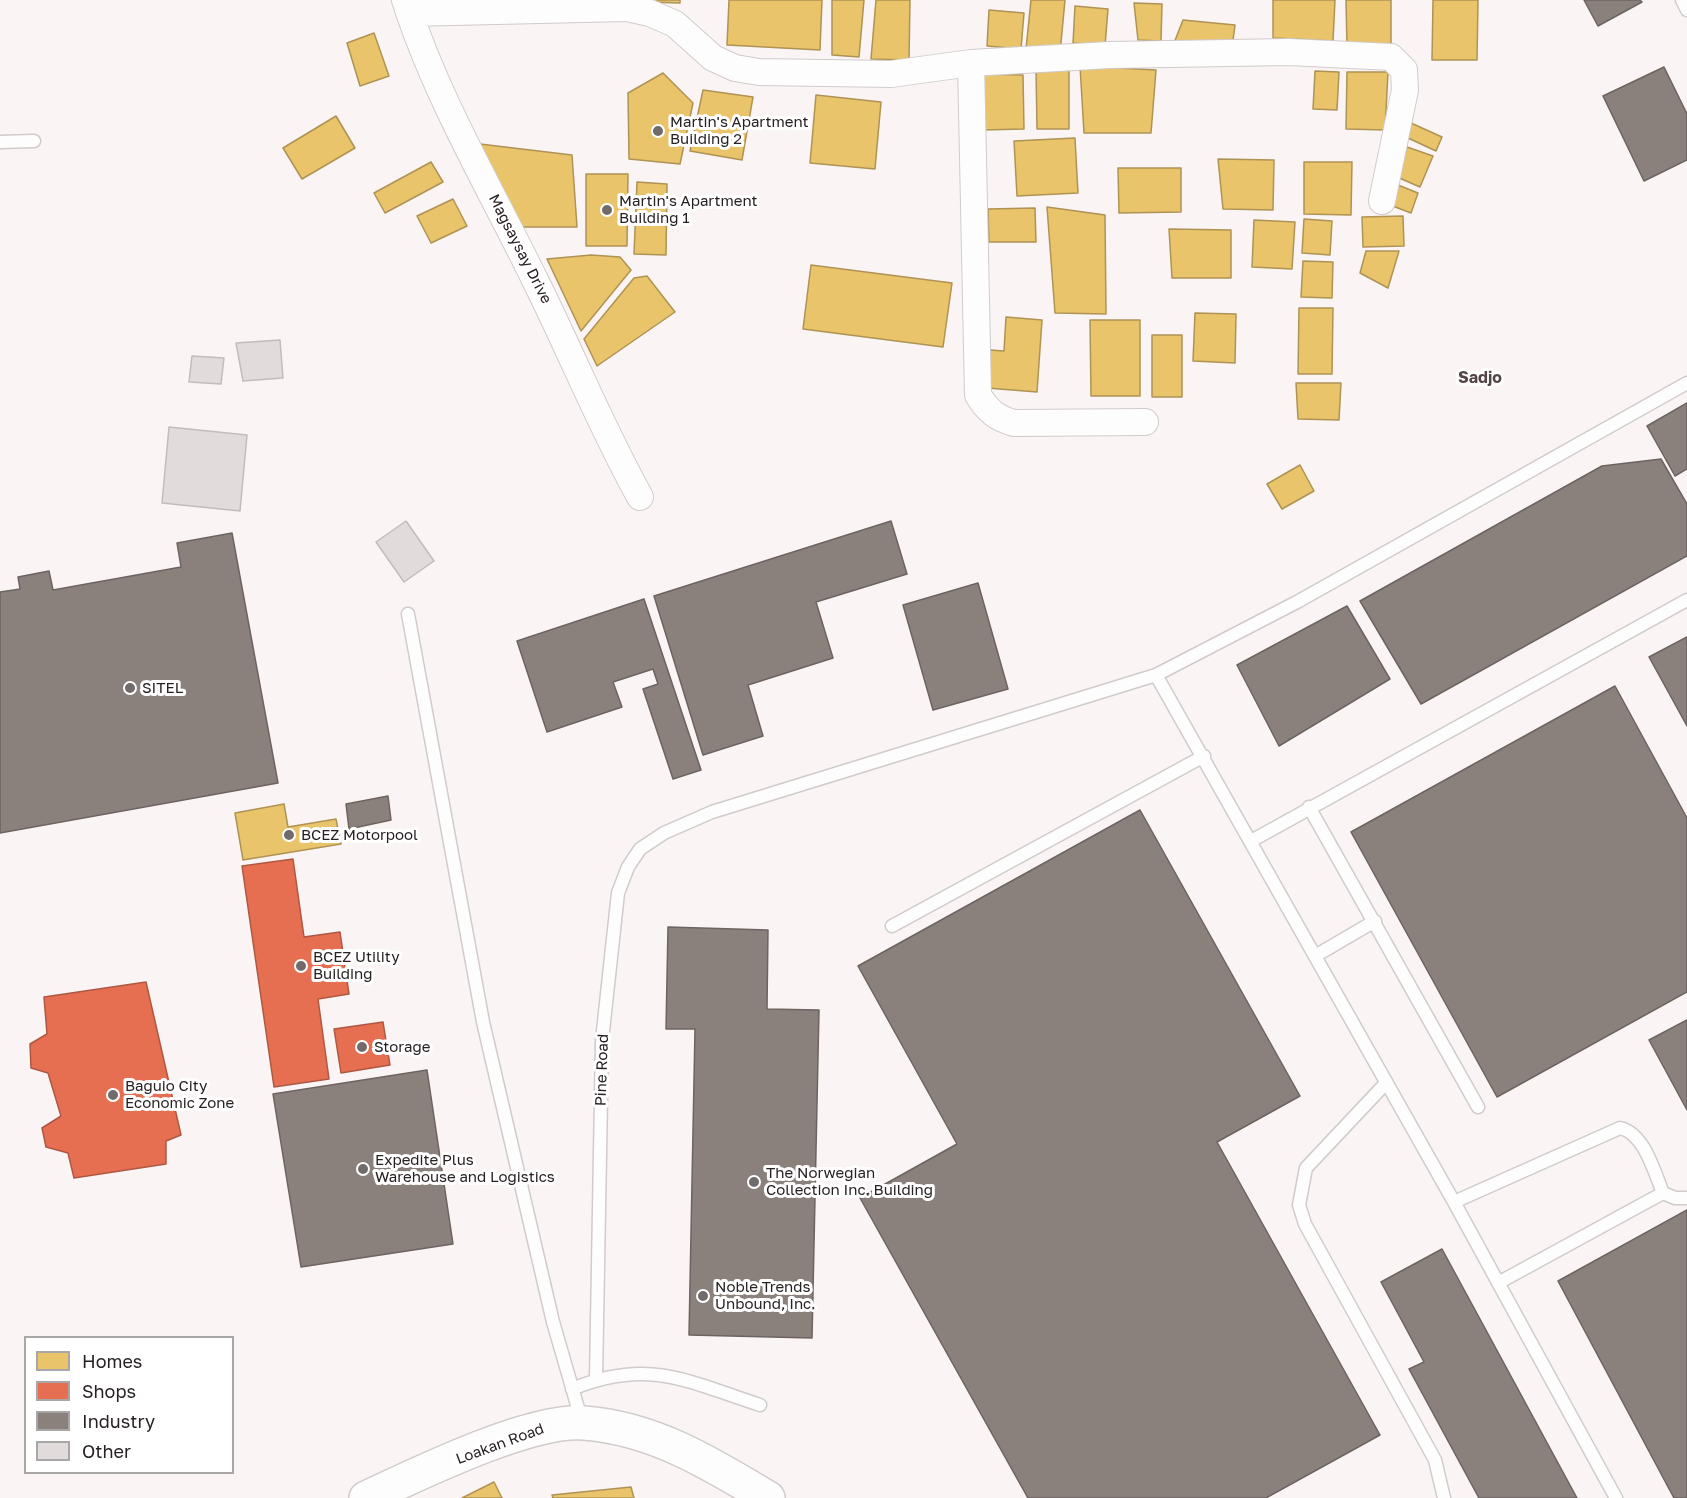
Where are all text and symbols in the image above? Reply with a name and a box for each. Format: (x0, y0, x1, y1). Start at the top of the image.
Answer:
place label: Martin's Apartment Building 2 (670, 113, 809, 148)
marker: Martin's Apartment Building 2 (651, 124, 665, 138)
street label: Magsaysay Drive (485, 191, 555, 307)
place label: Martin's Apartment Building 1 (619, 192, 758, 227)
marker: Martin's Apartment Building 1 (600, 203, 614, 217)
district label: Sadjo (1458, 368, 1502, 388)
place label: SITEL (142, 679, 183, 697)
marker: SITEL (123, 681, 137, 695)
place label: BCEZ Motorpool (301, 826, 418, 844)
marker: BCEZ Motorpool (282, 828, 296, 842)
place label: BCEZ Utility Building (313, 948, 400, 983)
marker: BCEZ Utility Building (294, 959, 308, 973)
street label: Pine Road (592, 1034, 612, 1106)
place label: Storage (374, 1038, 430, 1056)
marker: Storage (355, 1040, 369, 1054)
place label: Baguio City Economic Zone (125, 1077, 234, 1112)
marker: Baguio City Economic Zone (106, 1088, 120, 1102)
place label: Expedite Plus Warehouse and Logistics (375, 1151, 555, 1186)
marker: Expedite Plus Warehouse and Logistics (356, 1162, 370, 1176)
place label: The Norwegian Collection Inc. Building (766, 1164, 933, 1199)
marker: The Norwegian Collection Inc. Building (747, 1175, 761, 1189)
place label: Noble Trends Unbound, Inc. (715, 1278, 815, 1313)
marker: Noble Trends Unbound, Inc. (696, 1289, 710, 1303)
legend (24, 1336, 234, 1474)
text: Homes (82, 1350, 142, 1372)
text: Shops (82, 1380, 136, 1402)
text: Industry (82, 1410, 155, 1432)
street label: Loakan Road (454, 1420, 546, 1468)
text: Other (82, 1440, 131, 1462)

